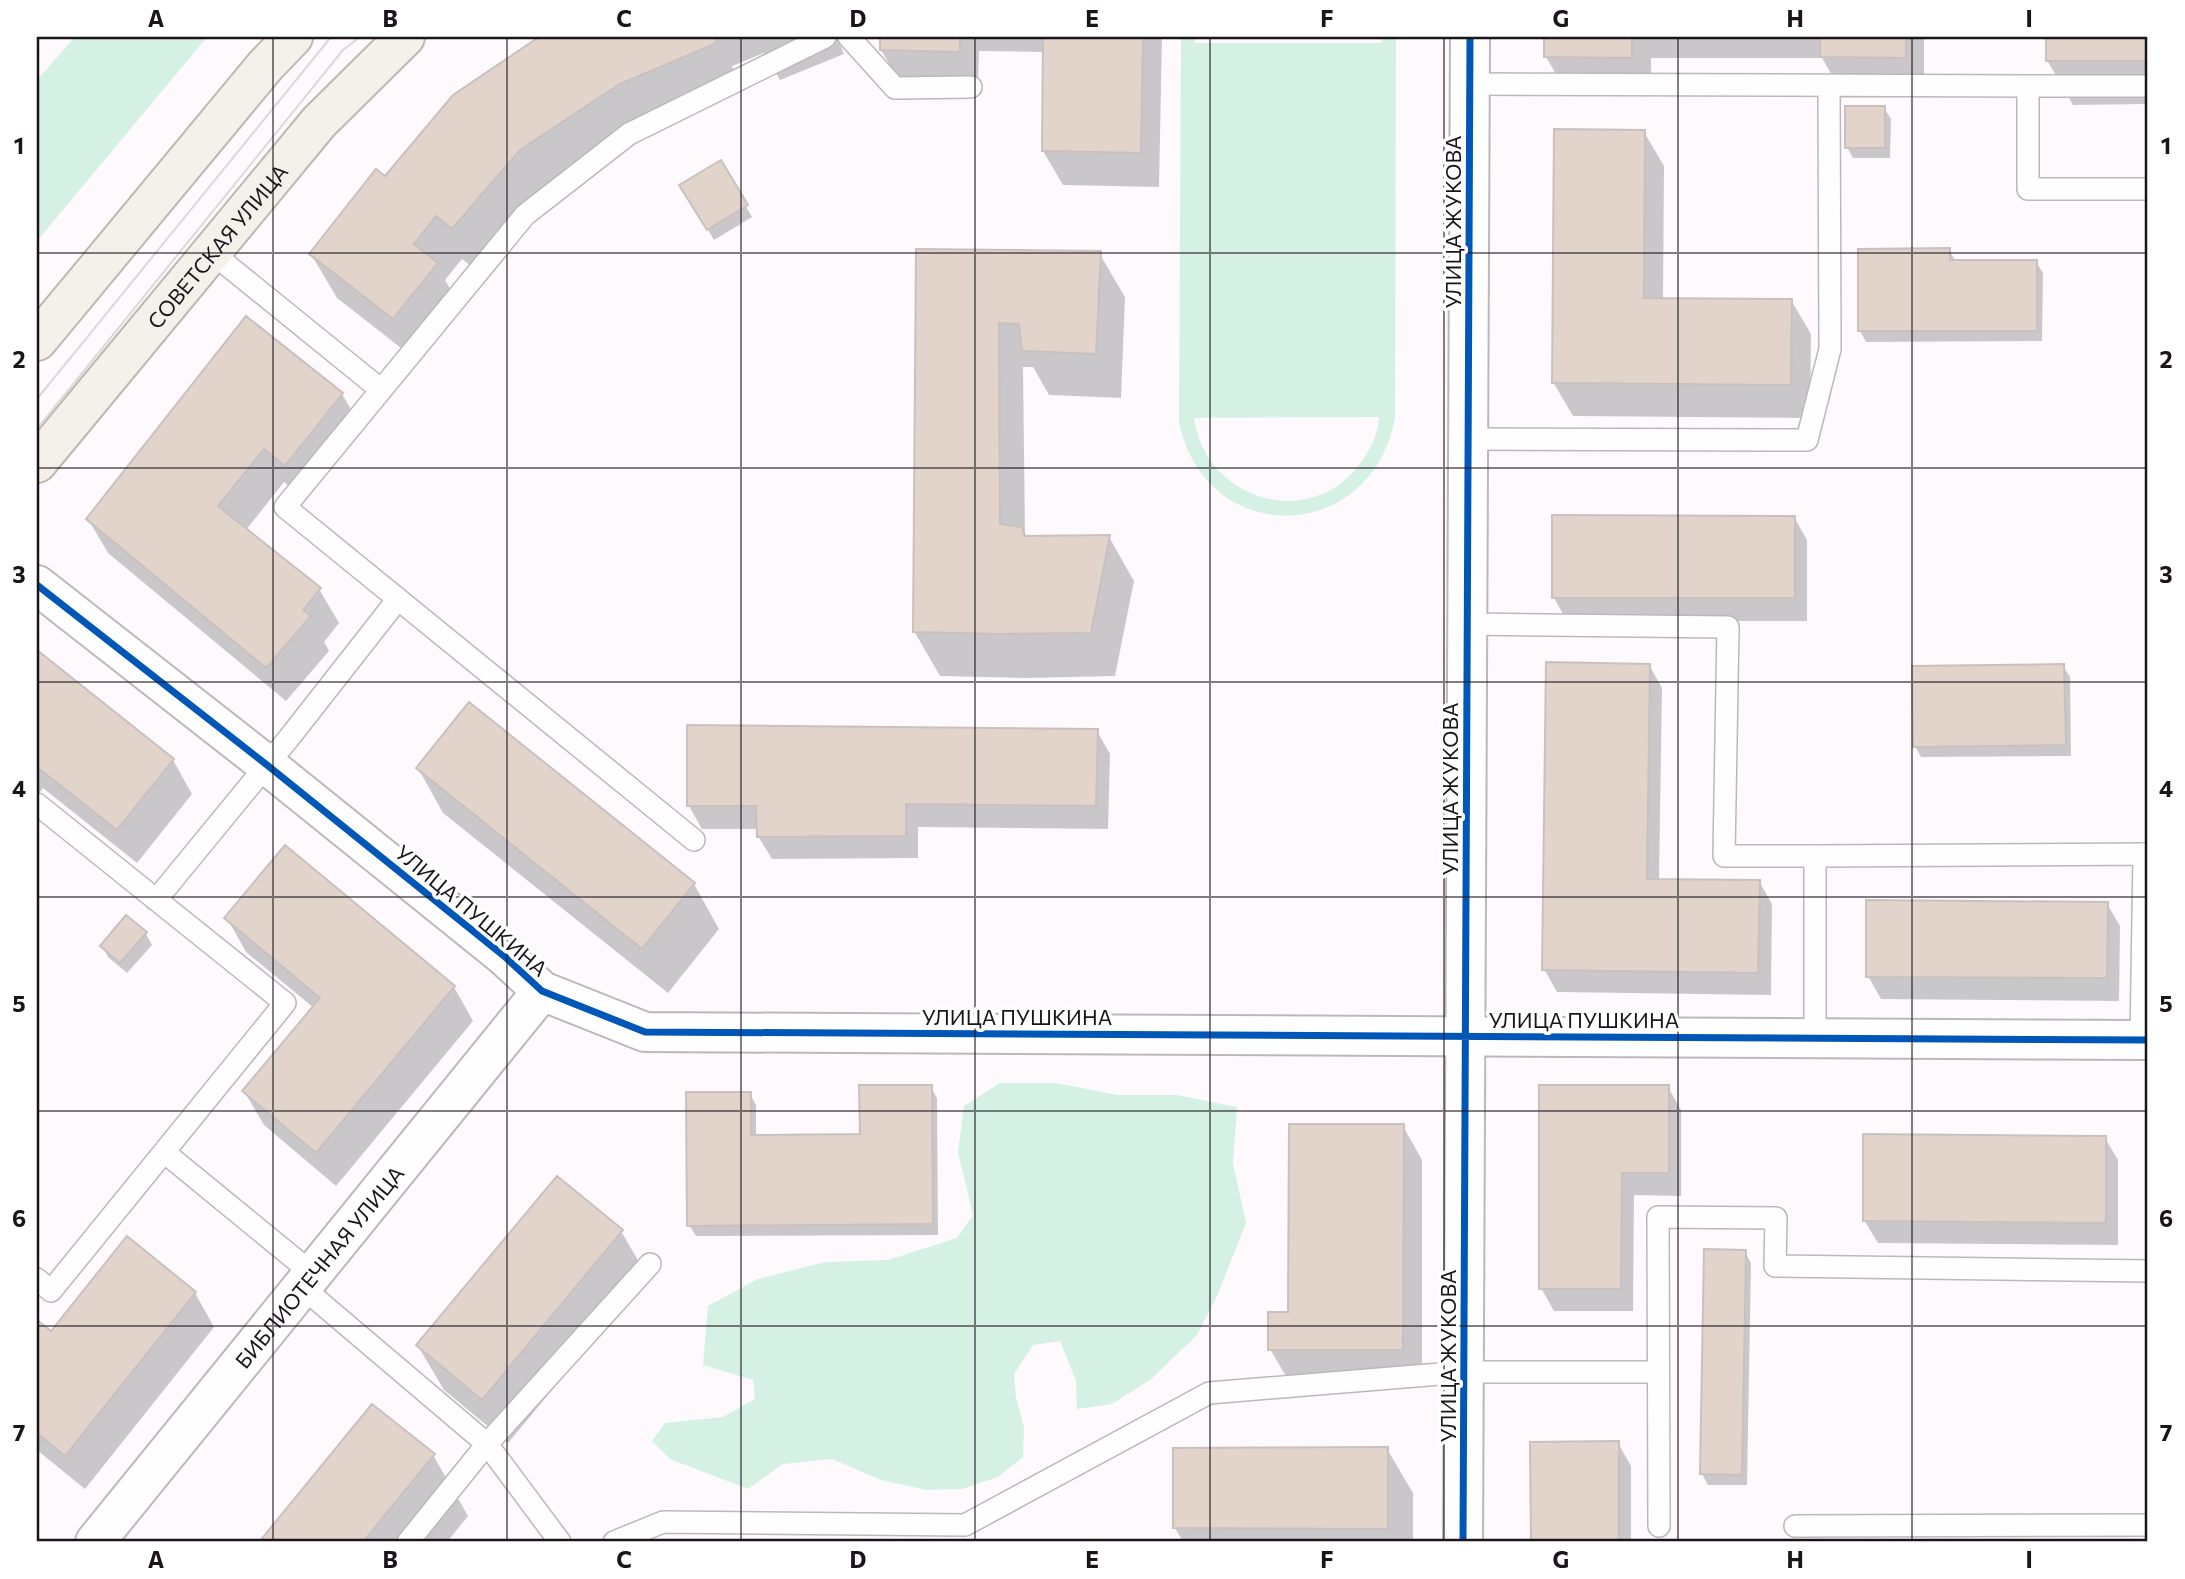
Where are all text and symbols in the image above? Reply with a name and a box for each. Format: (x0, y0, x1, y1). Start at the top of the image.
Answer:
text: A (148, 4, 165, 32)
text: B (382, 4, 398, 32)
text: C (616, 4, 632, 32)
text: D (850, 4, 867, 32)
text: E (1085, 4, 1099, 32)
text: F (1320, 4, 1334, 32)
text: G (1553, 4, 1569, 32)
text: H (1786, 4, 1804, 32)
text: I (2025, 4, 2033, 32)
text: 1 (14, 131, 24, 159)
text: 1 (2161, 131, 2171, 159)
street label: УЛИЦА ЖУКОВА (1440, 136, 1465, 308)
street label: СОВЕТСКАЯ УЛИЦА (141, 158, 292, 333)
text: 2 (12, 345, 26, 373)
text: 2 (2159, 345, 2173, 373)
text: 3 (12, 560, 26, 588)
text: 3 (2159, 560, 2173, 588)
street label: УЛИЦА ЖУКОВА (1437, 703, 1462, 875)
text: 4 (12, 774, 26, 802)
text: 4 (2159, 774, 2173, 802)
street label: УЛИЦА ПУШКИНА (391, 839, 553, 981)
text: 5 (12, 989, 26, 1017)
text: 5 (2159, 989, 2173, 1017)
street label: УЛИЦА ПУШКИНА (922, 1004, 1112, 1029)
street label: УЛИЦА ПУШКИНА (1489, 1007, 1679, 1032)
street label: БИБЛИОТЕЧНАЯ УЛИЦА (229, 1160, 408, 1373)
text: 6 (12, 1204, 26, 1232)
text: 6 (2159, 1204, 2173, 1232)
street label: УЛИЦА ЖУКОВА (1435, 1270, 1460, 1442)
text: 7 (13, 1418, 25, 1446)
text: 7 (2160, 1418, 2172, 1446)
text: A (148, 1545, 165, 1573)
text: B (382, 1545, 398, 1573)
text: C (616, 1545, 632, 1573)
text: D (850, 1545, 867, 1573)
text: E (1085, 1545, 1099, 1573)
text: F (1320, 1545, 1334, 1573)
text: G (1553, 1545, 1569, 1573)
text: H (1786, 1545, 1804, 1573)
text: I (2025, 1545, 2033, 1573)

